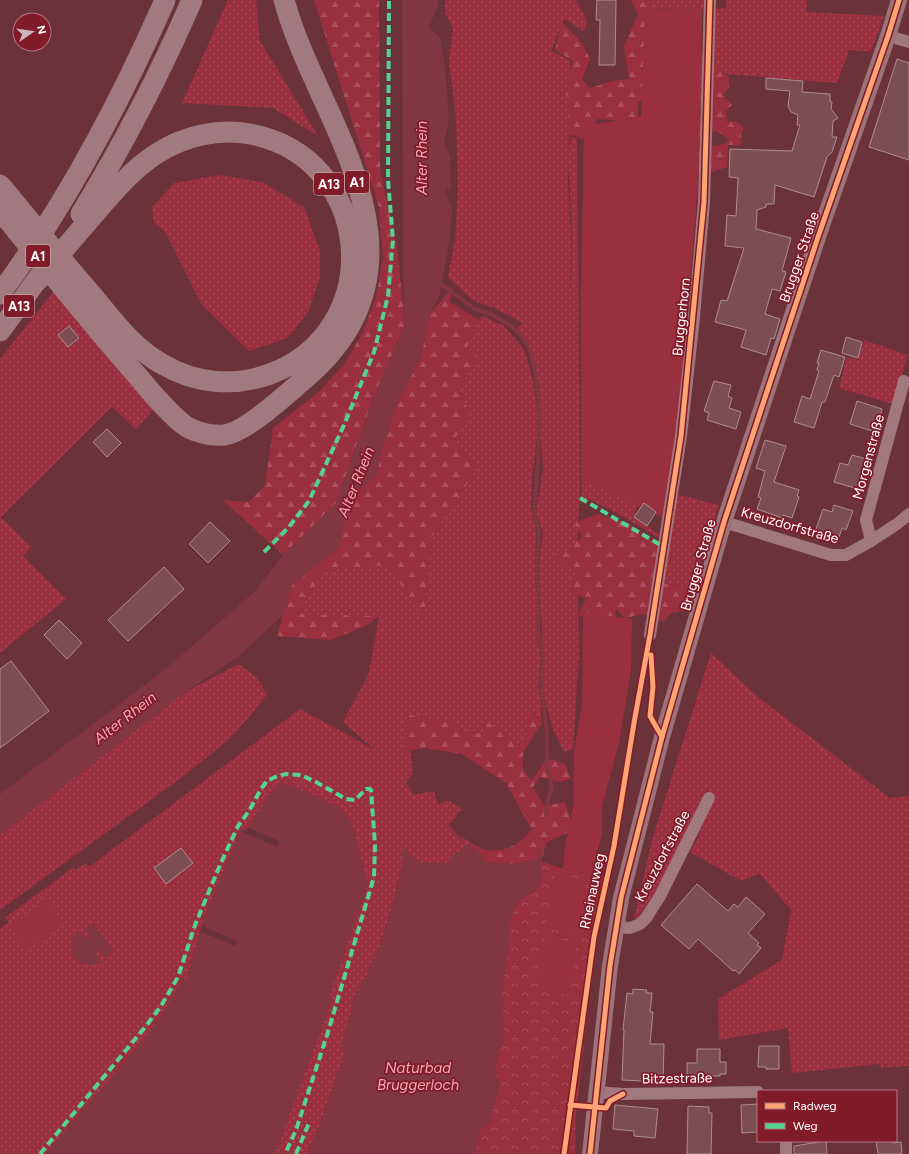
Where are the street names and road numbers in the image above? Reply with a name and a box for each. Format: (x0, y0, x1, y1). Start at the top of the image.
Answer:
road number: A1 (345, 171, 369, 193)
road number: A13 (314, 173, 344, 195)
street label: Brugger Straße (776, 209, 823, 305)
road number: A1 (26, 245, 50, 267)
street label: Bruggerhorn (669, 277, 694, 357)
road number: A13 (4, 295, 34, 317)
street label: Morgenstraße (849, 412, 888, 502)
street label: Kreuzdorfstraße (739, 503, 841, 548)
street label: Brugger Straße (677, 517, 720, 613)
street label: Kreuzdorfstraße (631, 807, 694, 905)
street label: Rheinauweg (576, 852, 609, 930)
street label: Bitzestraße (641, 1069, 713, 1088)

